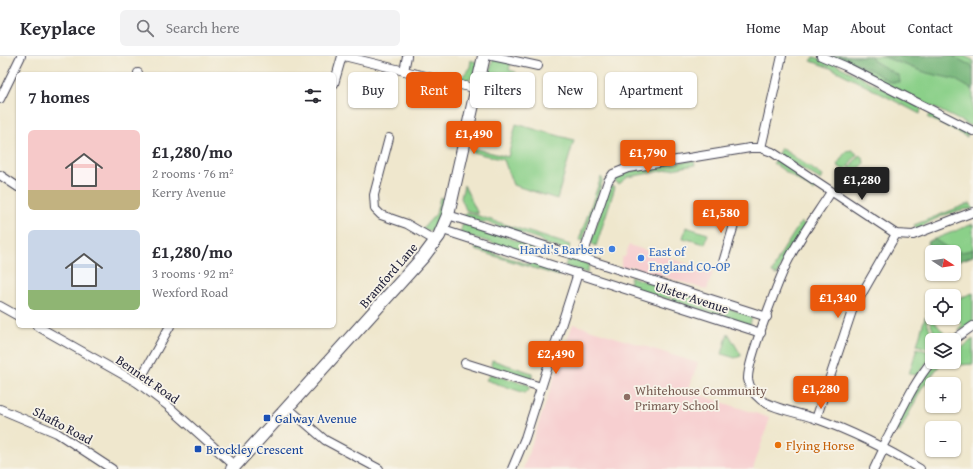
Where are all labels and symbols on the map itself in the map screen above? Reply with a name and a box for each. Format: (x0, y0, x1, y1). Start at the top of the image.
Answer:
pin: £1,490 (441, 121, 507, 155)
pin: £1,790 (615, 140, 681, 174)
pin: £1,280 (829, 167, 895, 201)
pin: £1,580 (688, 200, 754, 234)
street label: Bramford Lane (355, 238, 422, 312)
place label: Hardi's Barbers (520, 240, 604, 259)
place label: East of England CO-OP (649, 242, 731, 276)
marker: Hardi's Barbers (607, 244, 617, 254)
north arrow (925, 245, 961, 281)
marker: East of England CO-OP (636, 253, 646, 263)
street label: Ulster Avenue (653, 277, 731, 318)
pin: £1,340 (805, 285, 871, 319)
pin: £2,490 (523, 341, 589, 375)
street label: Bennett Road (112, 351, 183, 408)
pin: £1,280 (788, 376, 854, 410)
place label: Whitehouse Community Primary School (635, 381, 767, 415)
marker: Whitehouse Community Primary School (622, 392, 632, 402)
street label: Shafto Road (29, 402, 96, 449)
place label: Galway Avenue (275, 409, 357, 428)
marker: Galway Avenue (262, 413, 272, 423)
place label: Flying Horse (786, 436, 855, 455)
place label: Brockley Crescent (206, 440, 304, 459)
marker: Flying Horse (773, 440, 783, 450)
marker: Brockley Crescent (193, 444, 203, 454)

